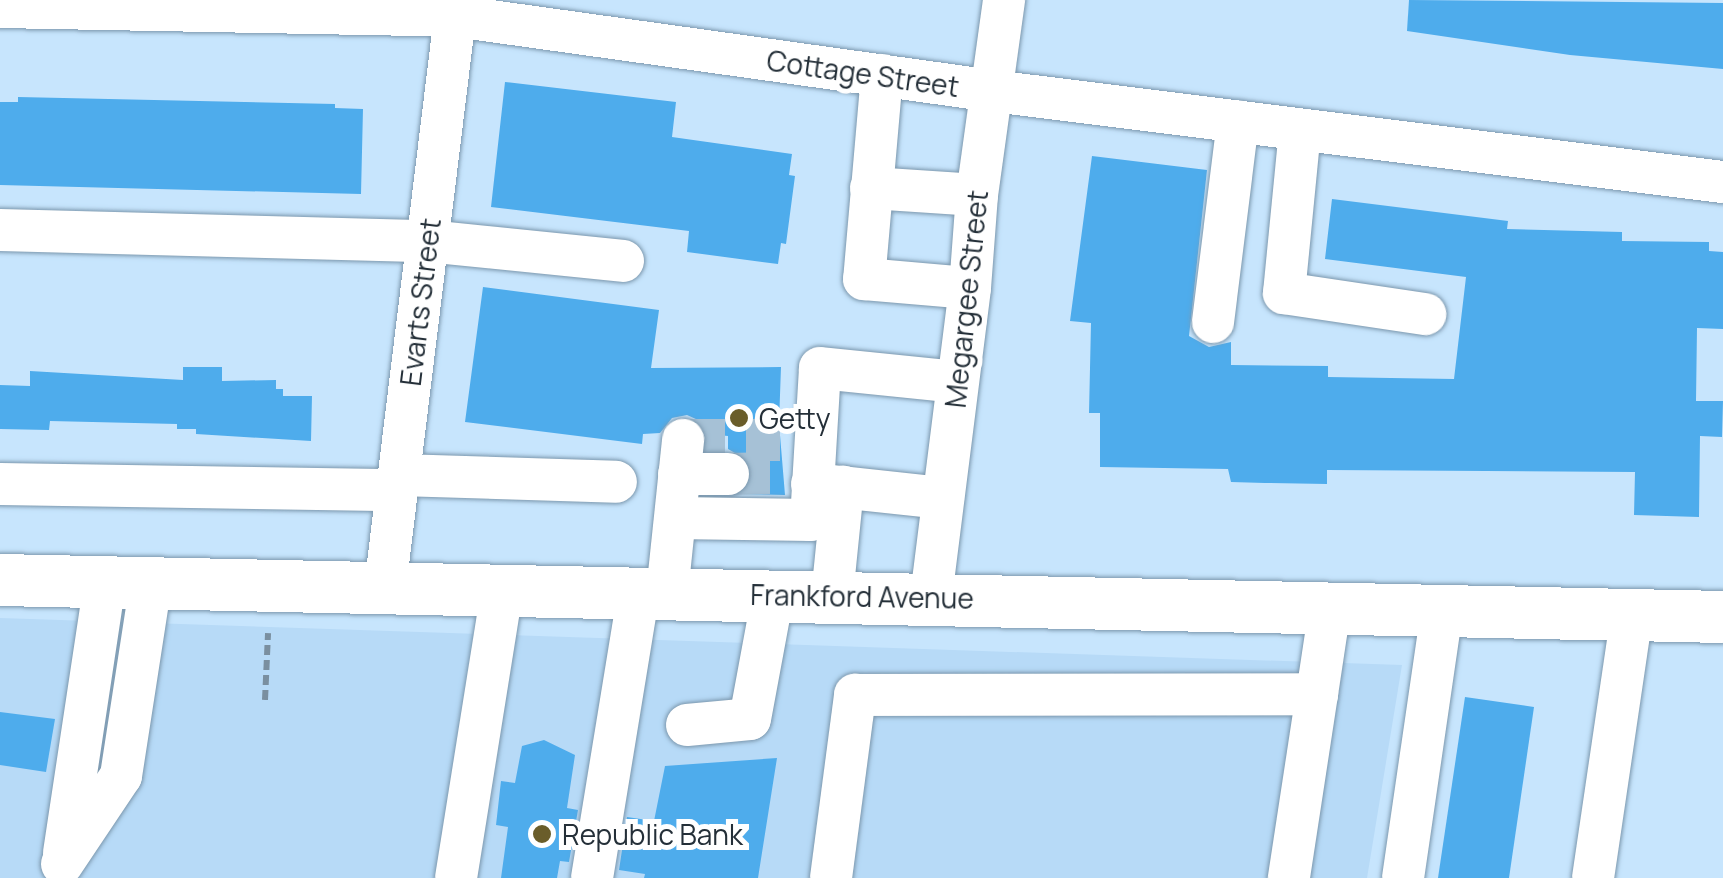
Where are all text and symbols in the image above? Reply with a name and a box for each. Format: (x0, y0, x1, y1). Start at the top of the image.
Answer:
street label: Cottage Street (765, 43, 961, 103)
street label: Megargee Street (938, 188, 994, 410)
street label: Evarts Street (393, 216, 447, 388)
place label: Getty (759, 401, 831, 435)
marker: Getty (728, 407, 750, 429)
street label: Frankford Avenue (750, 577, 974, 615)
place label: Republic Bank (562, 817, 743, 851)
marker: Republic Bank (531, 823, 553, 845)

